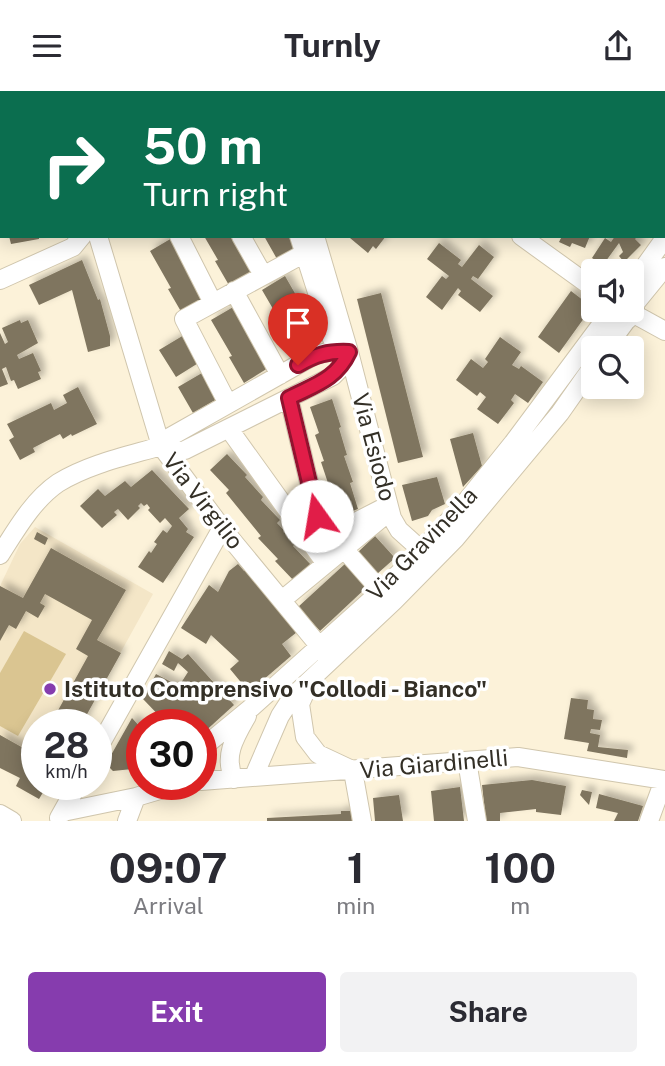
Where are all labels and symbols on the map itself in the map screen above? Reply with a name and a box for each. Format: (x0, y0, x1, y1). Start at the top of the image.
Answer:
pin (268, 293, 328, 365)
street label: Via Esiodo (347, 390, 402, 504)
street label: Via Virgilio (157, 447, 249, 554)
position arrow (280, 479, 354, 553)
street label: Via Gravinella (361, 481, 482, 606)
place label: Istituto Comprensivo "Collodi - Bianco" (64, 675, 487, 702)
marker: Istituto Comprensivo "Collodi - Bianco" (42, 681, 58, 697)
speed limit sign: 30 (126, 709, 217, 800)
street label: Via Giardinelli (359, 744, 509, 783)

